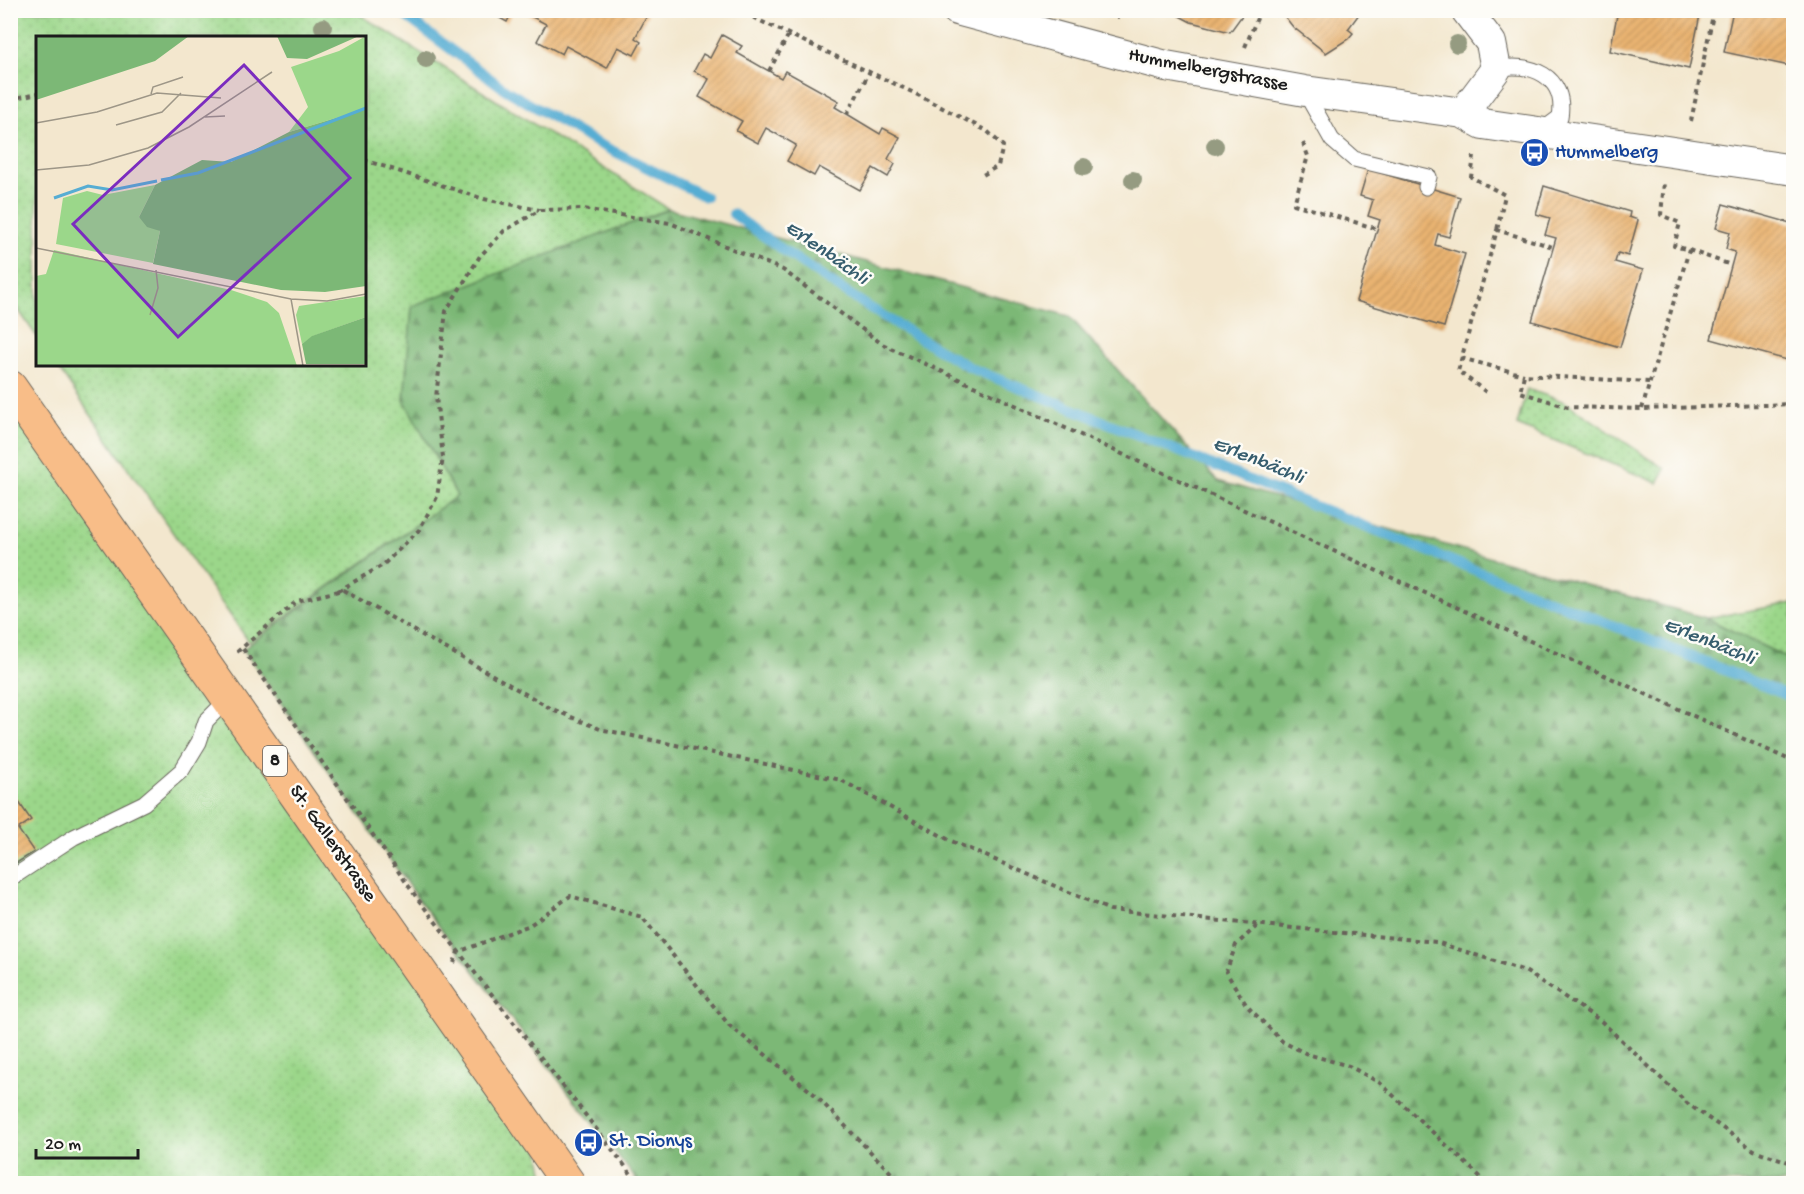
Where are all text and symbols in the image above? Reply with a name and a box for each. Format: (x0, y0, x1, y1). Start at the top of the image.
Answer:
inset map (36, 36, 366, 366)
street label: Hummelbergstrasse (1126, 44, 1290, 98)
bus stop icon: Hummelberg (1518, 137, 1550, 169)
place label: Hummelberg (1555, 142, 1658, 165)
water label: Erlenbächli (779, 216, 875, 293)
water label: Erlenbächli (1209, 432, 1310, 493)
water label: Erlenbächli (1660, 613, 1761, 674)
road number: 8 (263, 746, 287, 776)
street label: St. Gallerstrasse (283, 781, 381, 907)
scale bar (36, 1122, 138, 1160)
bus stop icon: St. Dionys (572, 1126, 604, 1158)
place label: St. Dionys (609, 1131, 693, 1154)
text: 20 m (45, 1135, 81, 1156)

